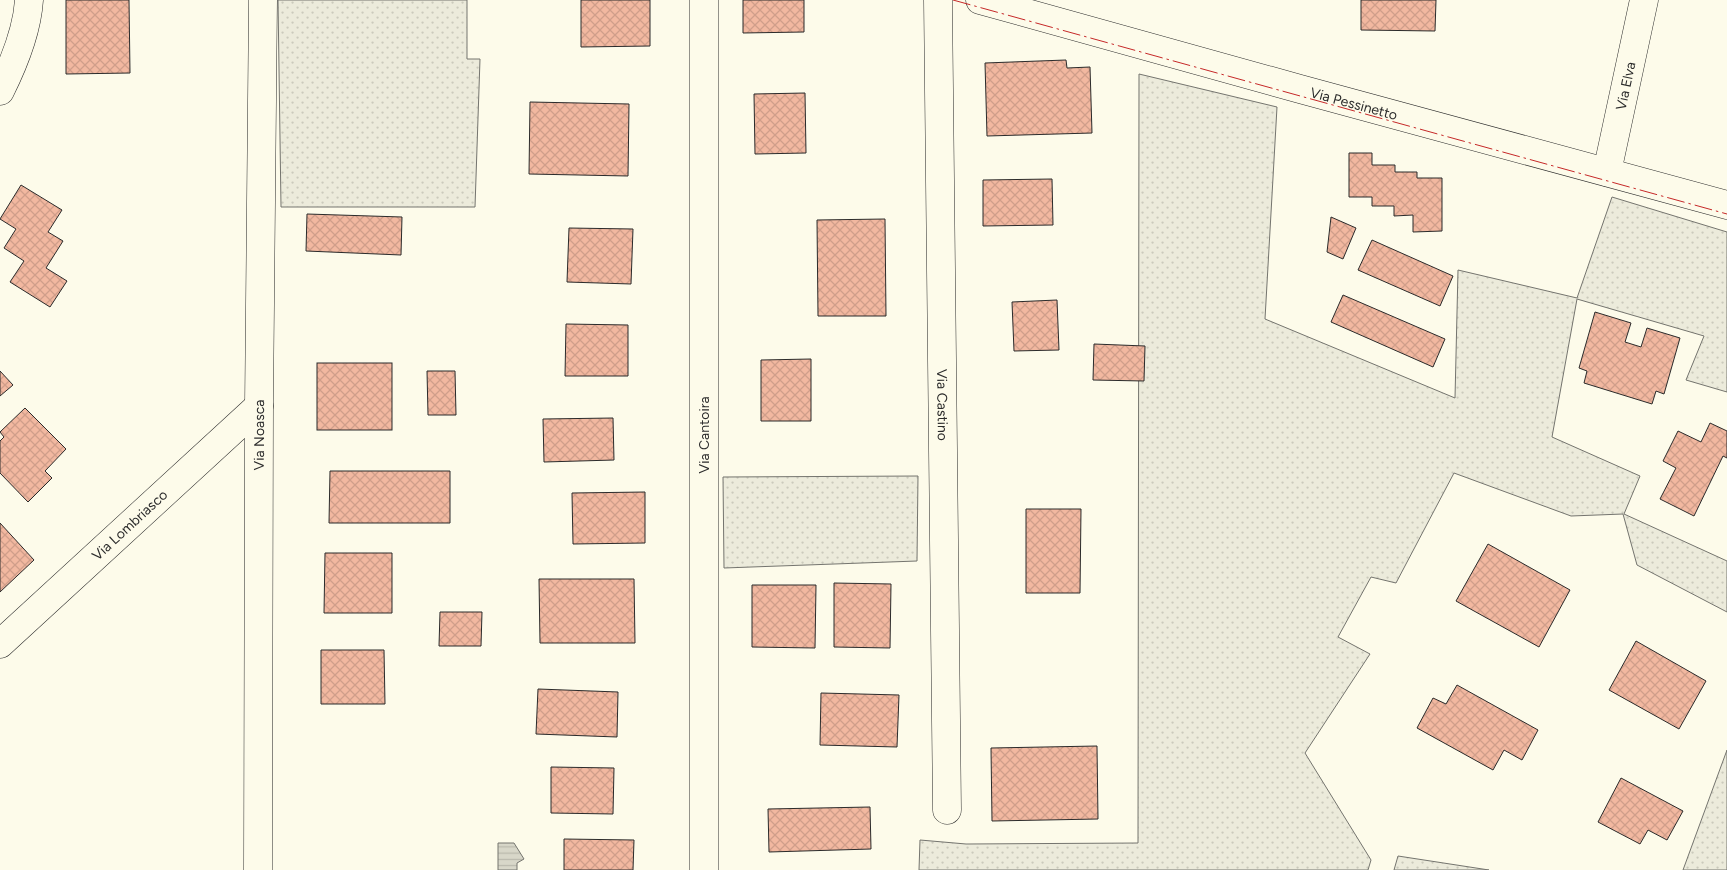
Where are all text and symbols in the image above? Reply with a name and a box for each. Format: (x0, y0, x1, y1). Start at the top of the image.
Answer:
street label: Via Elva (1612, 60, 1639, 112)
street label: Via Pessinetto (1308, 84, 1399, 124)
street label: Via Castino (934, 369, 951, 441)
street label: Via Cantoira (696, 396, 713, 474)
street label: Via Noasca (250, 399, 268, 470)
street label: Via Lombriasco (88, 486, 171, 564)

